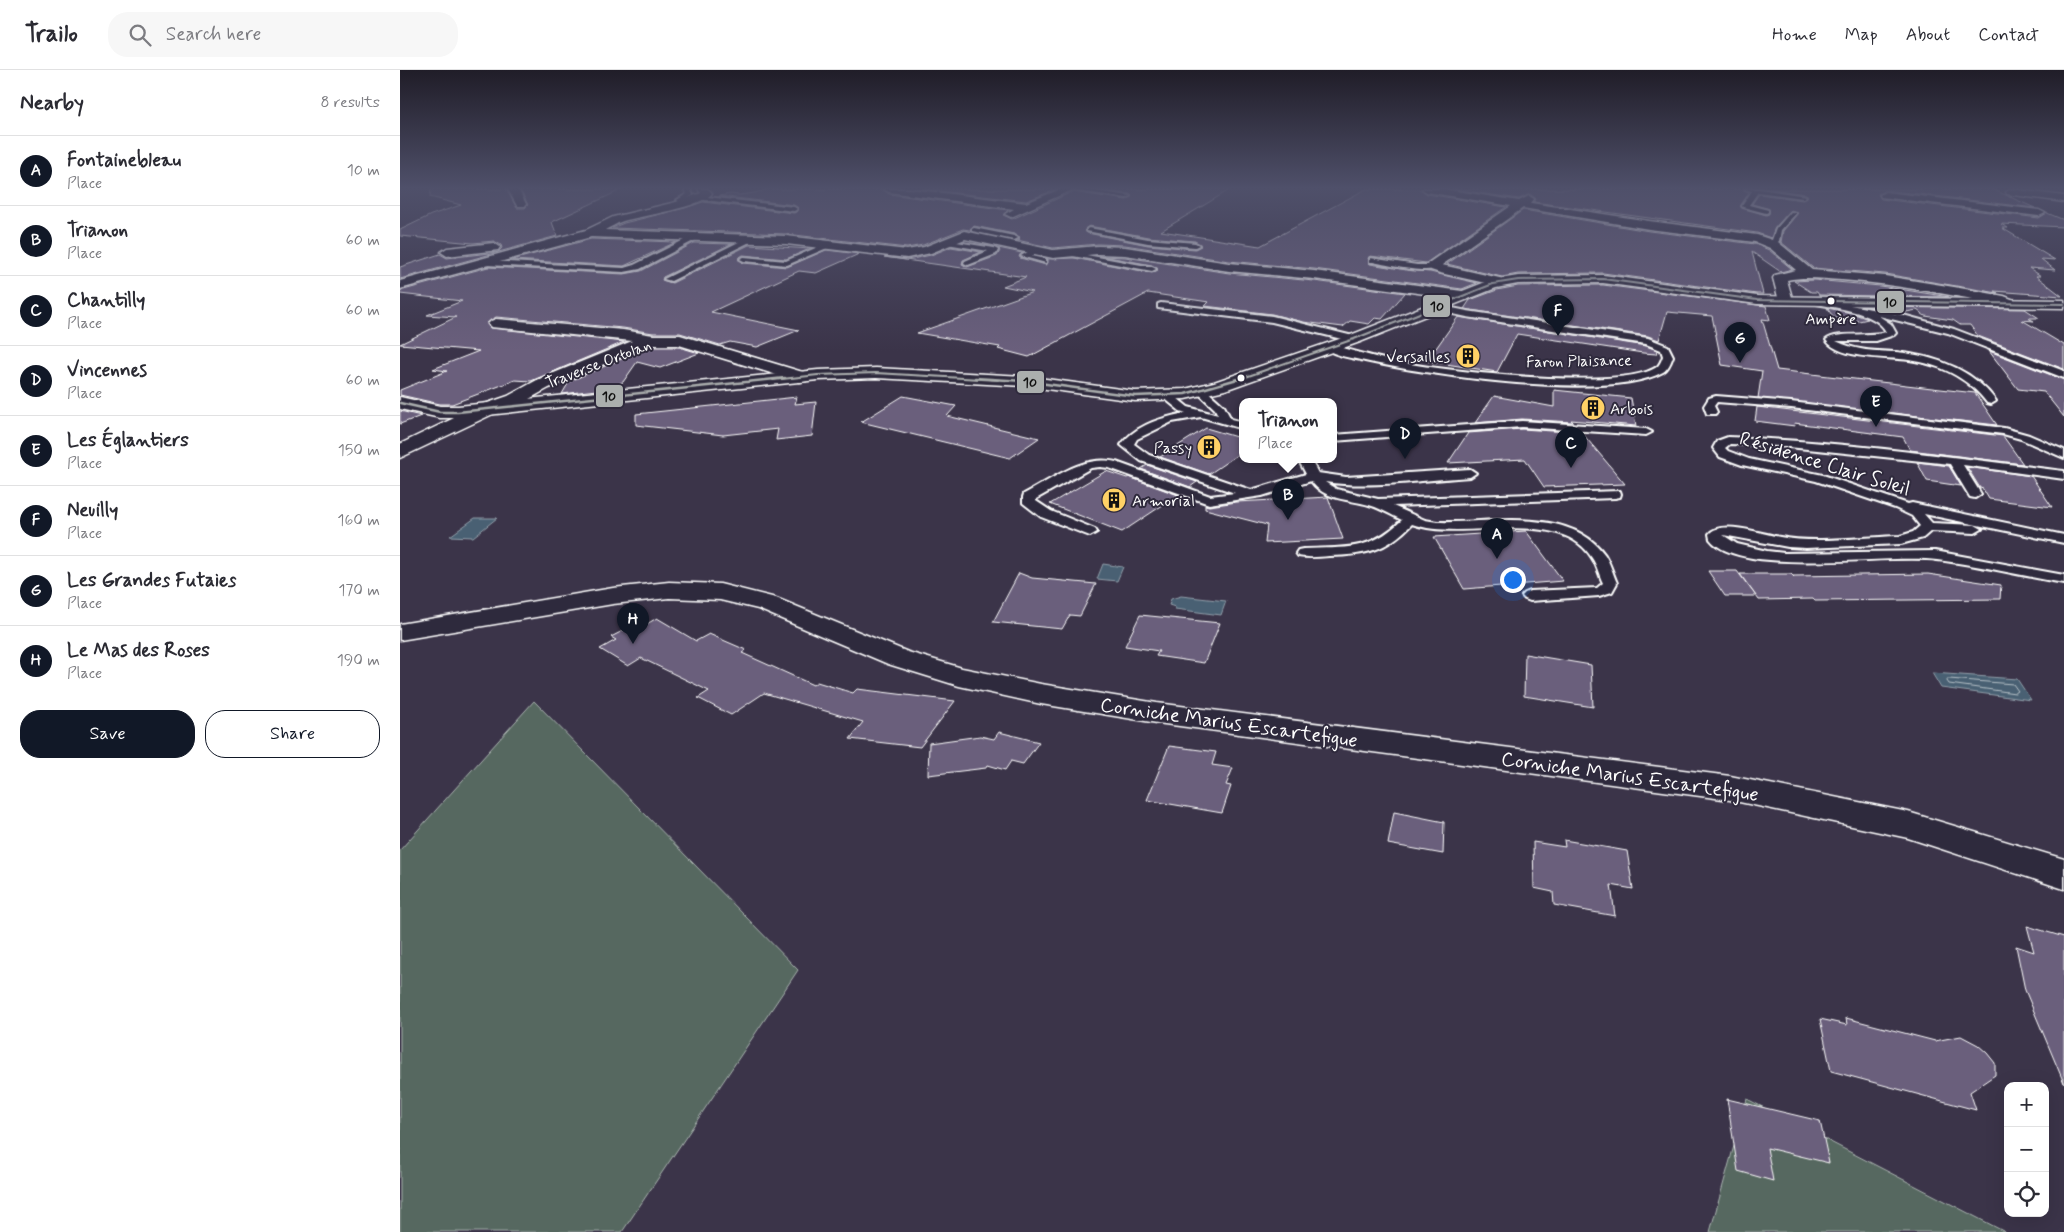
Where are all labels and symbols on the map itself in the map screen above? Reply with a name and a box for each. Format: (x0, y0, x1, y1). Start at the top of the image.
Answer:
line badge: 10 (1876, 290, 1905, 314)
line badge: 10 (1422, 294, 1451, 318)
text: 10 (1883, 294, 1897, 312)
pin: F (1542, 295, 1574, 336)
marker: Ampère (1826, 296, 1836, 306)
text: 10 (1430, 298, 1444, 316)
place label: Ampère (1805, 309, 1857, 330)
pin: G (1724, 322, 1756, 363)
street label: Traverse Ortolan (543, 335, 654, 394)
building icon: Versailles (1455, 343, 1481, 369)
place label: Versailles (1386, 347, 1450, 368)
street label: Faron Plaisance (1526, 350, 1632, 373)
line badge: 10 (1016, 370, 1045, 394)
unlabelled marker (1236, 373, 1246, 383)
text: 10 (1023, 374, 1037, 392)
line badge: 10 (595, 384, 624, 408)
pin: E (1860, 386, 1892, 427)
text: 10 (602, 388, 616, 406)
building icon: Arbois (1580, 395, 1606, 421)
place label: Arbois (1610, 399, 1653, 420)
pin: D (1389, 418, 1421, 459)
street label: Résidence Clair Soleil (1736, 426, 1913, 503)
pin: C (1555, 427, 1587, 468)
building icon: Passy (1196, 434, 1222, 460)
place label: Passy (1154, 438, 1192, 459)
pin: B (1272, 479, 1304, 520)
building icon: Armorial (1101, 487, 1127, 513)
place label: Armorial (1132, 491, 1195, 512)
pin: A (1481, 518, 1513, 559)
your location (1500, 567, 1526, 593)
pin: H (617, 603, 649, 644)
street label: Corniche Marius Escartefigue (1098, 692, 1359, 755)
street label: Corniche Marius Escartefigue (1499, 746, 1760, 809)

